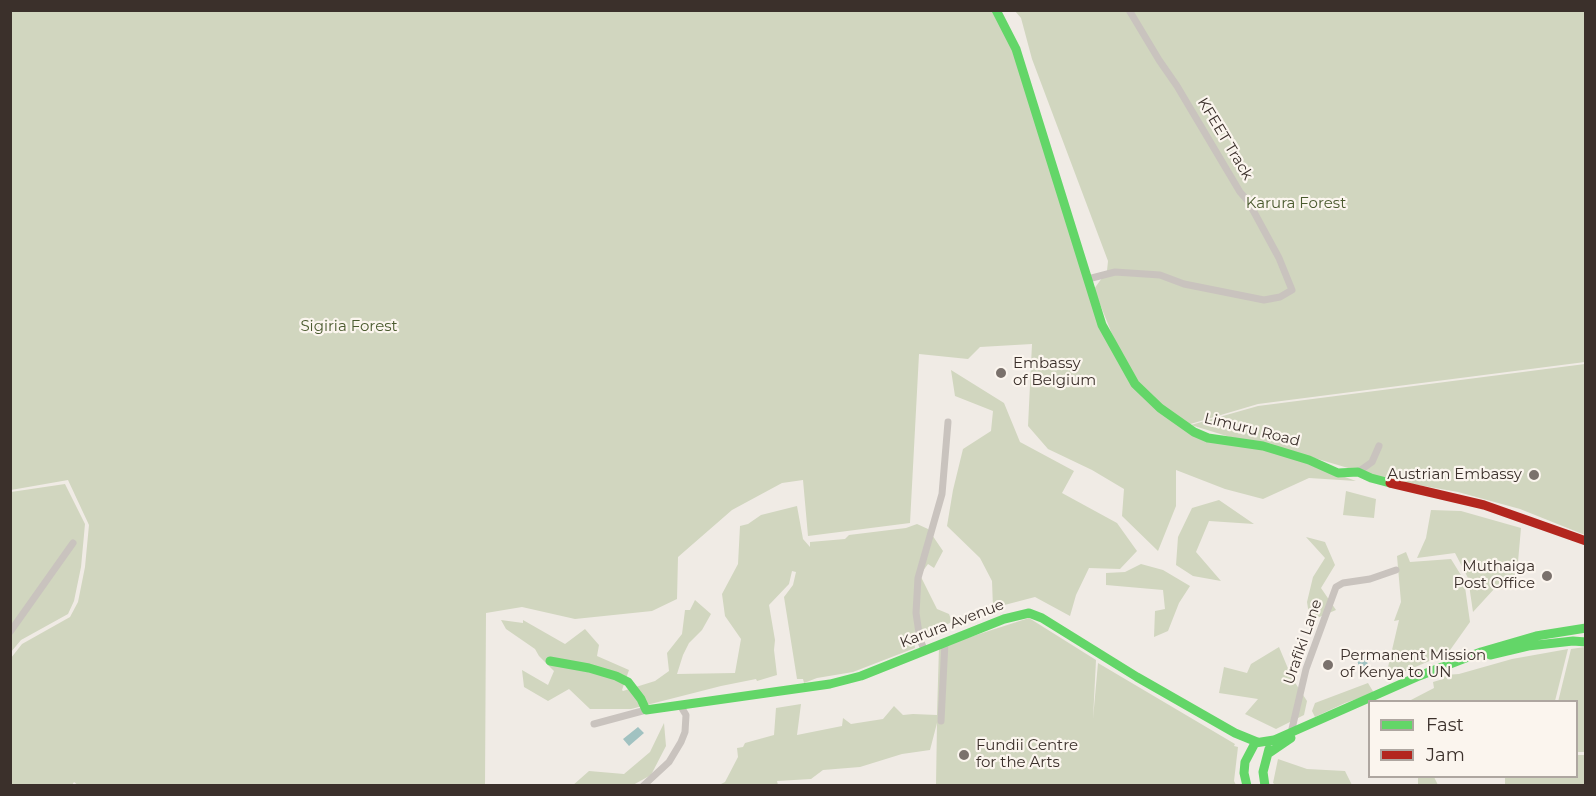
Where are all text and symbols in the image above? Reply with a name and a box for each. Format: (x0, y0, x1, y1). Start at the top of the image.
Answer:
street label: KFEET Track (1193, 95, 1257, 183)
park label: Karura Forest (1246, 195, 1346, 213)
park label: Sigiria Forest (300, 318, 398, 336)
place label: Embassy of Belgium (1013, 355, 1096, 390)
marker: Embassy of Belgium (994, 366, 1008, 380)
street label: Limuru Road (1202, 409, 1302, 451)
place label: Austrian Embassy (1387, 466, 1522, 484)
marker: Austrian Embassy (1527, 468, 1541, 482)
place label: Muthaiga Post Office (1454, 558, 1535, 593)
marker: Muthaiga Post Office (1540, 569, 1554, 583)
street label: Karura Avenue (897, 596, 1007, 652)
street label: Urafiki Lane (1280, 597, 1326, 687)
place label: Permanent Mission of Kenya to UN (1340, 647, 1486, 682)
marker: Permanent Mission of Kenya to UN (1321, 658, 1335, 672)
legend (1368, 700, 1578, 778)
text: Fast (1426, 714, 1464, 736)
place label: Fundii Centre for the Arts (976, 737, 1078, 772)
text: Jam (1426, 744, 1465, 766)
marker: Fundii Centre for the Arts (957, 748, 971, 762)

